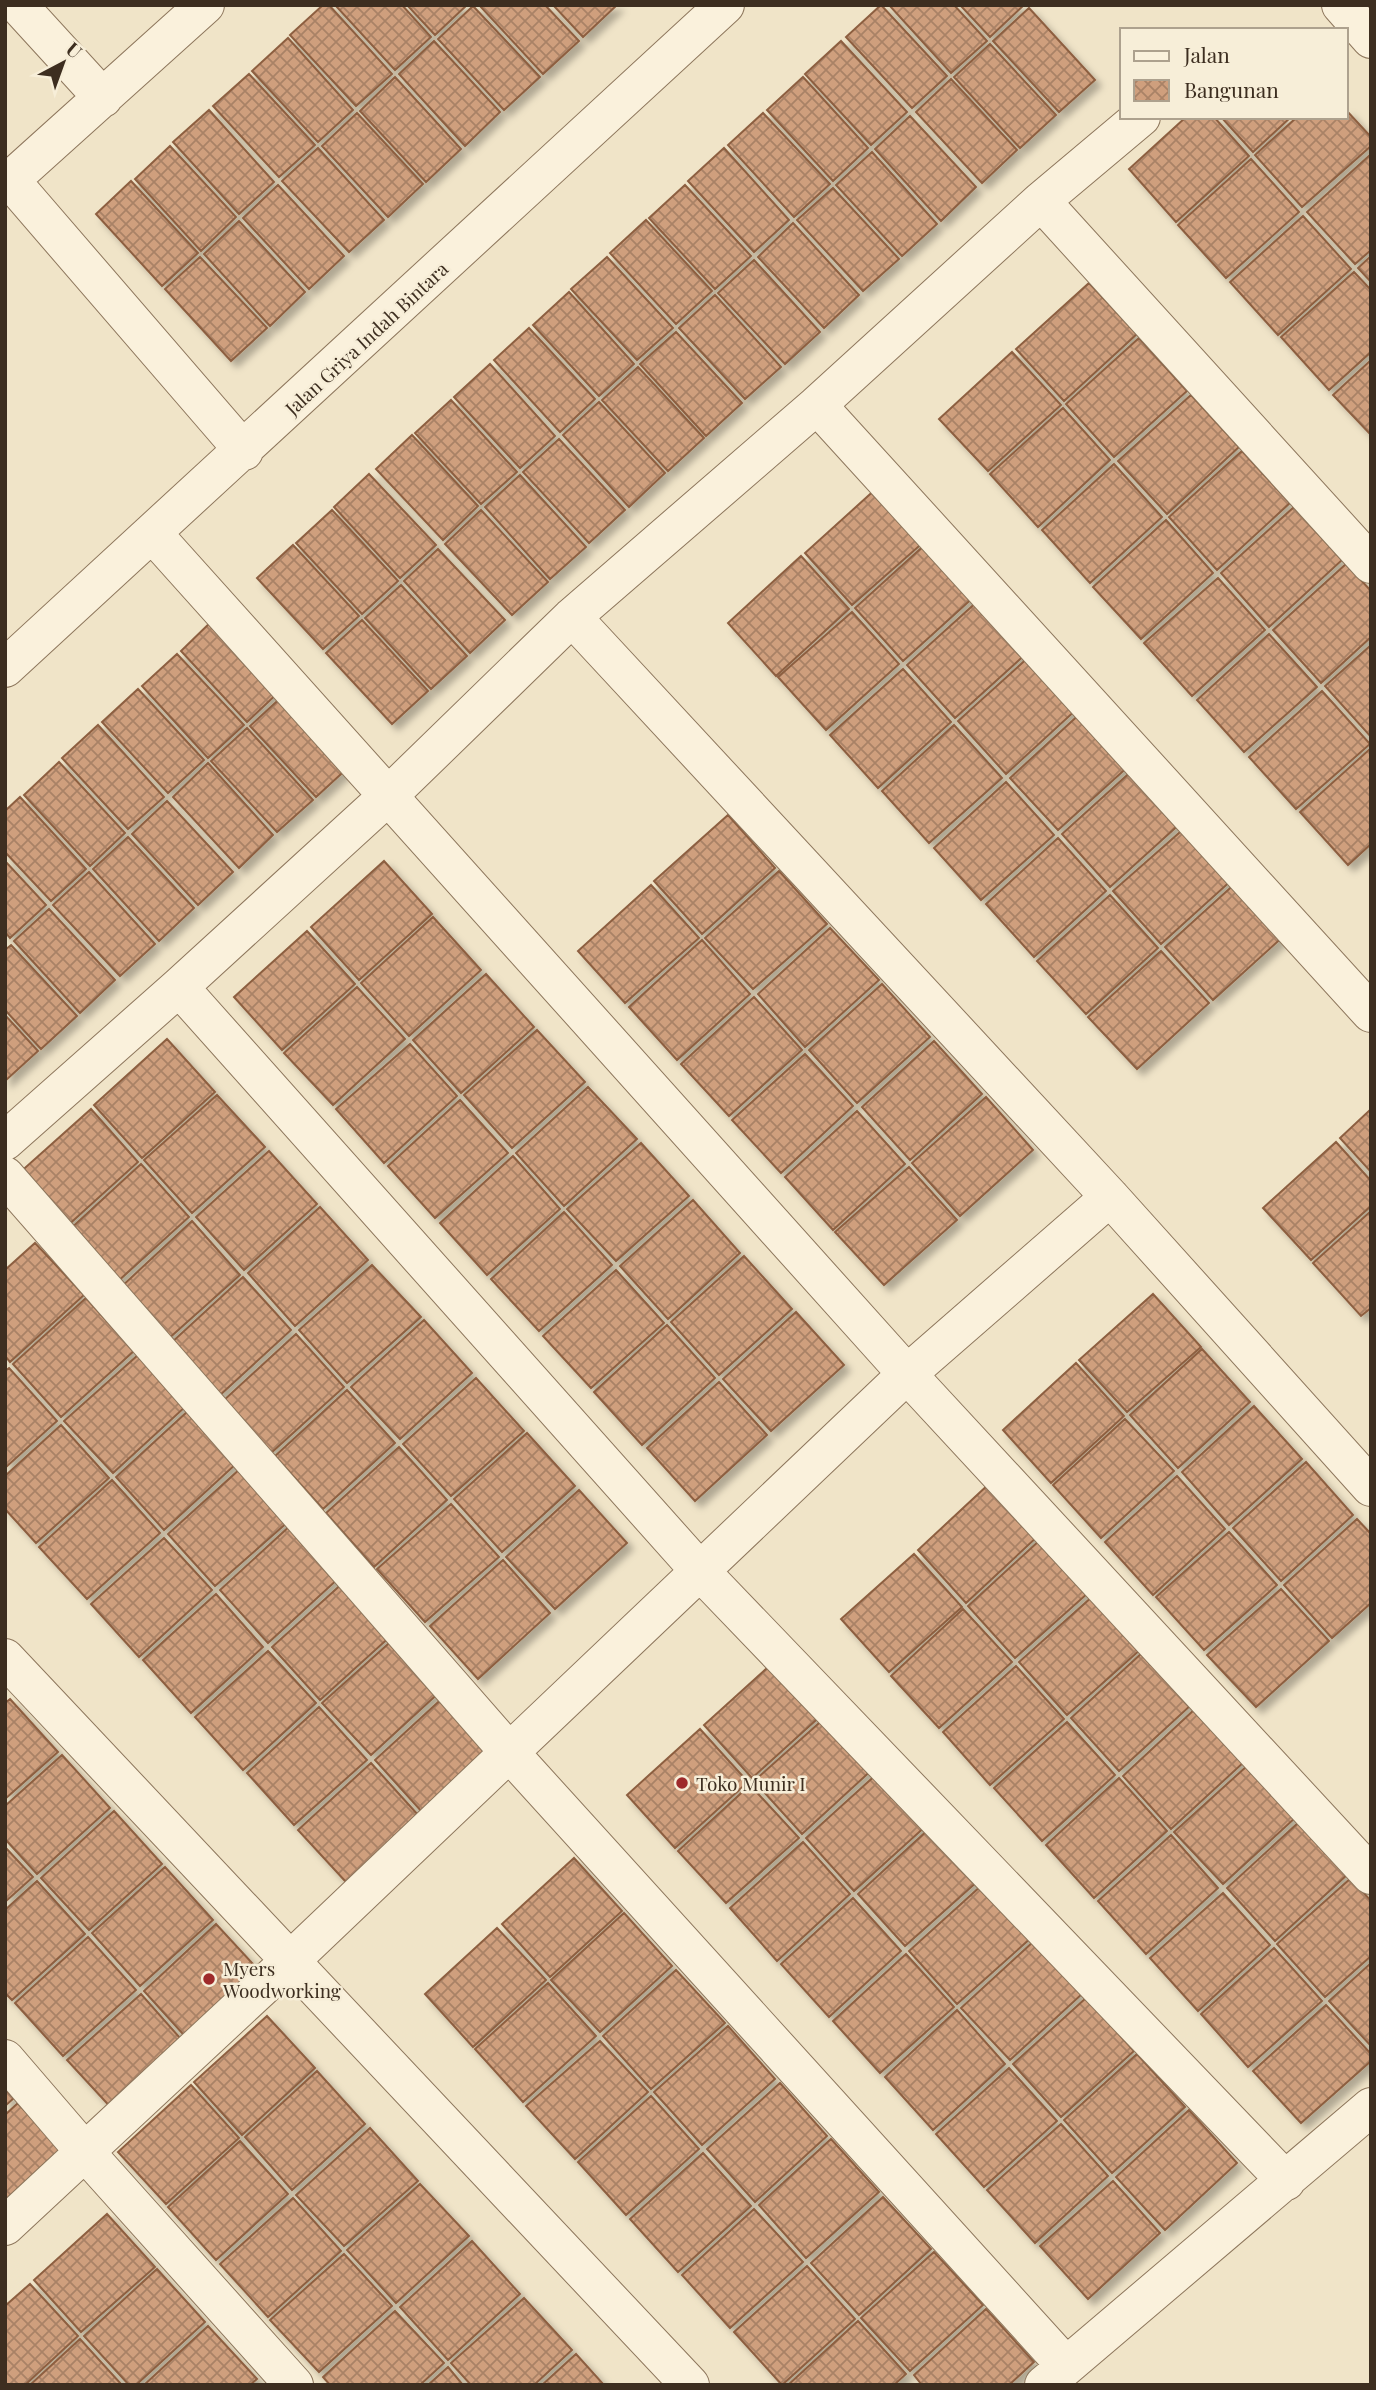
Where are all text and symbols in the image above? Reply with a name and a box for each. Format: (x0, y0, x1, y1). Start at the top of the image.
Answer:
north arrow (28, 28, 98, 98)
legend (1120, 28, 1348, 119)
text: U (61, 35, 88, 64)
text: Jalan (1183, 40, 1230, 68)
text: Bangunan (1184, 75, 1279, 103)
street label: Jalan Griya Indah Bintara (278, 255, 453, 421)
place label: Toko Munir I (696, 1770, 806, 1796)
marker: Toko Munir I (674, 1775, 690, 1791)
place label: Myers Woodworking (222, 1955, 341, 2003)
marker: Myers Woodworking (201, 1971, 217, 1987)

